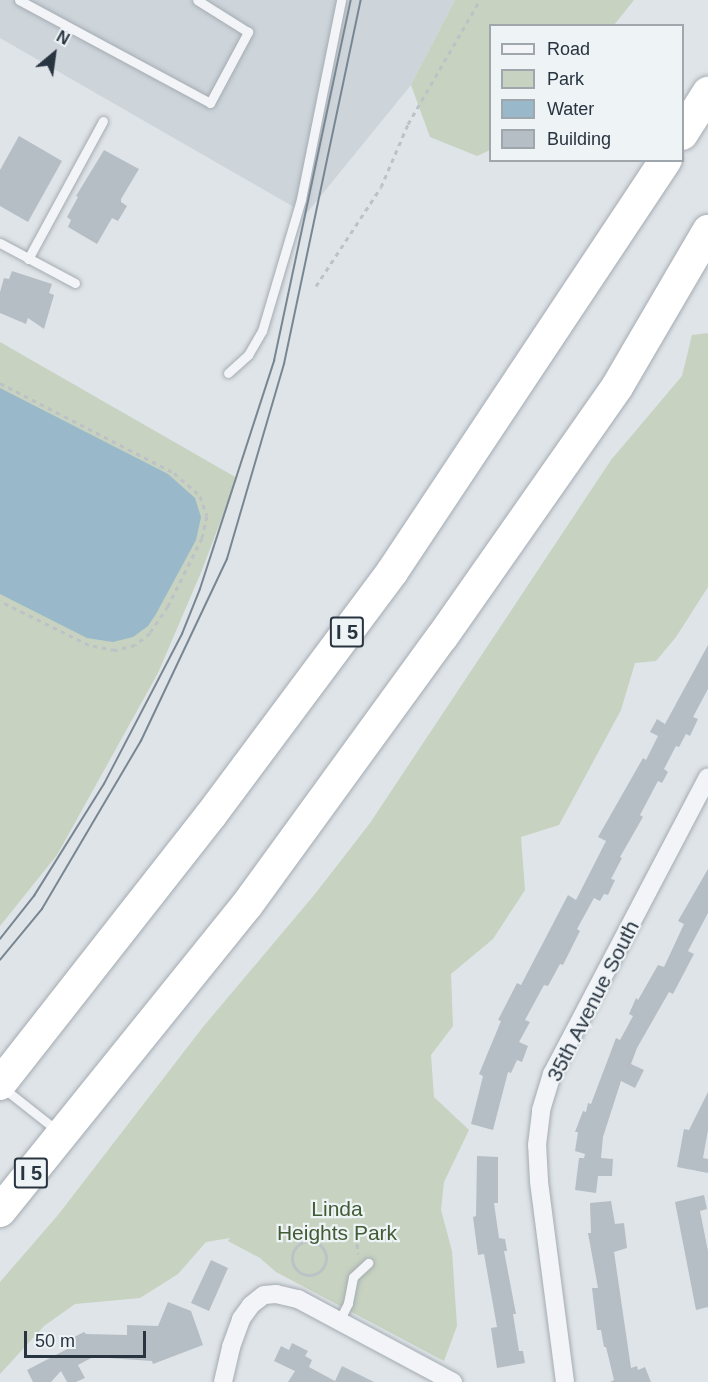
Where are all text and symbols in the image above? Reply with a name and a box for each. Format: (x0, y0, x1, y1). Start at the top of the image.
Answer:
north arrow (24, 24, 84, 84)
legend (489, 24, 684, 162)
text: N (54, 28, 72, 48)
text: Road (547, 39, 590, 59)
text: Park (547, 69, 584, 89)
text: Water (547, 99, 594, 119)
text: Building (547, 129, 611, 149)
road number: I 5 (329, 615, 365, 649)
street label: 35th Avenue South (541, 916, 645, 1086)
road number: I 5 (13, 1156, 49, 1190)
park label: Linda Heights Park (277, 1196, 397, 1246)
scale bar (27, 1319, 148, 1357)
text: 50 m (35, 1331, 75, 1351)

